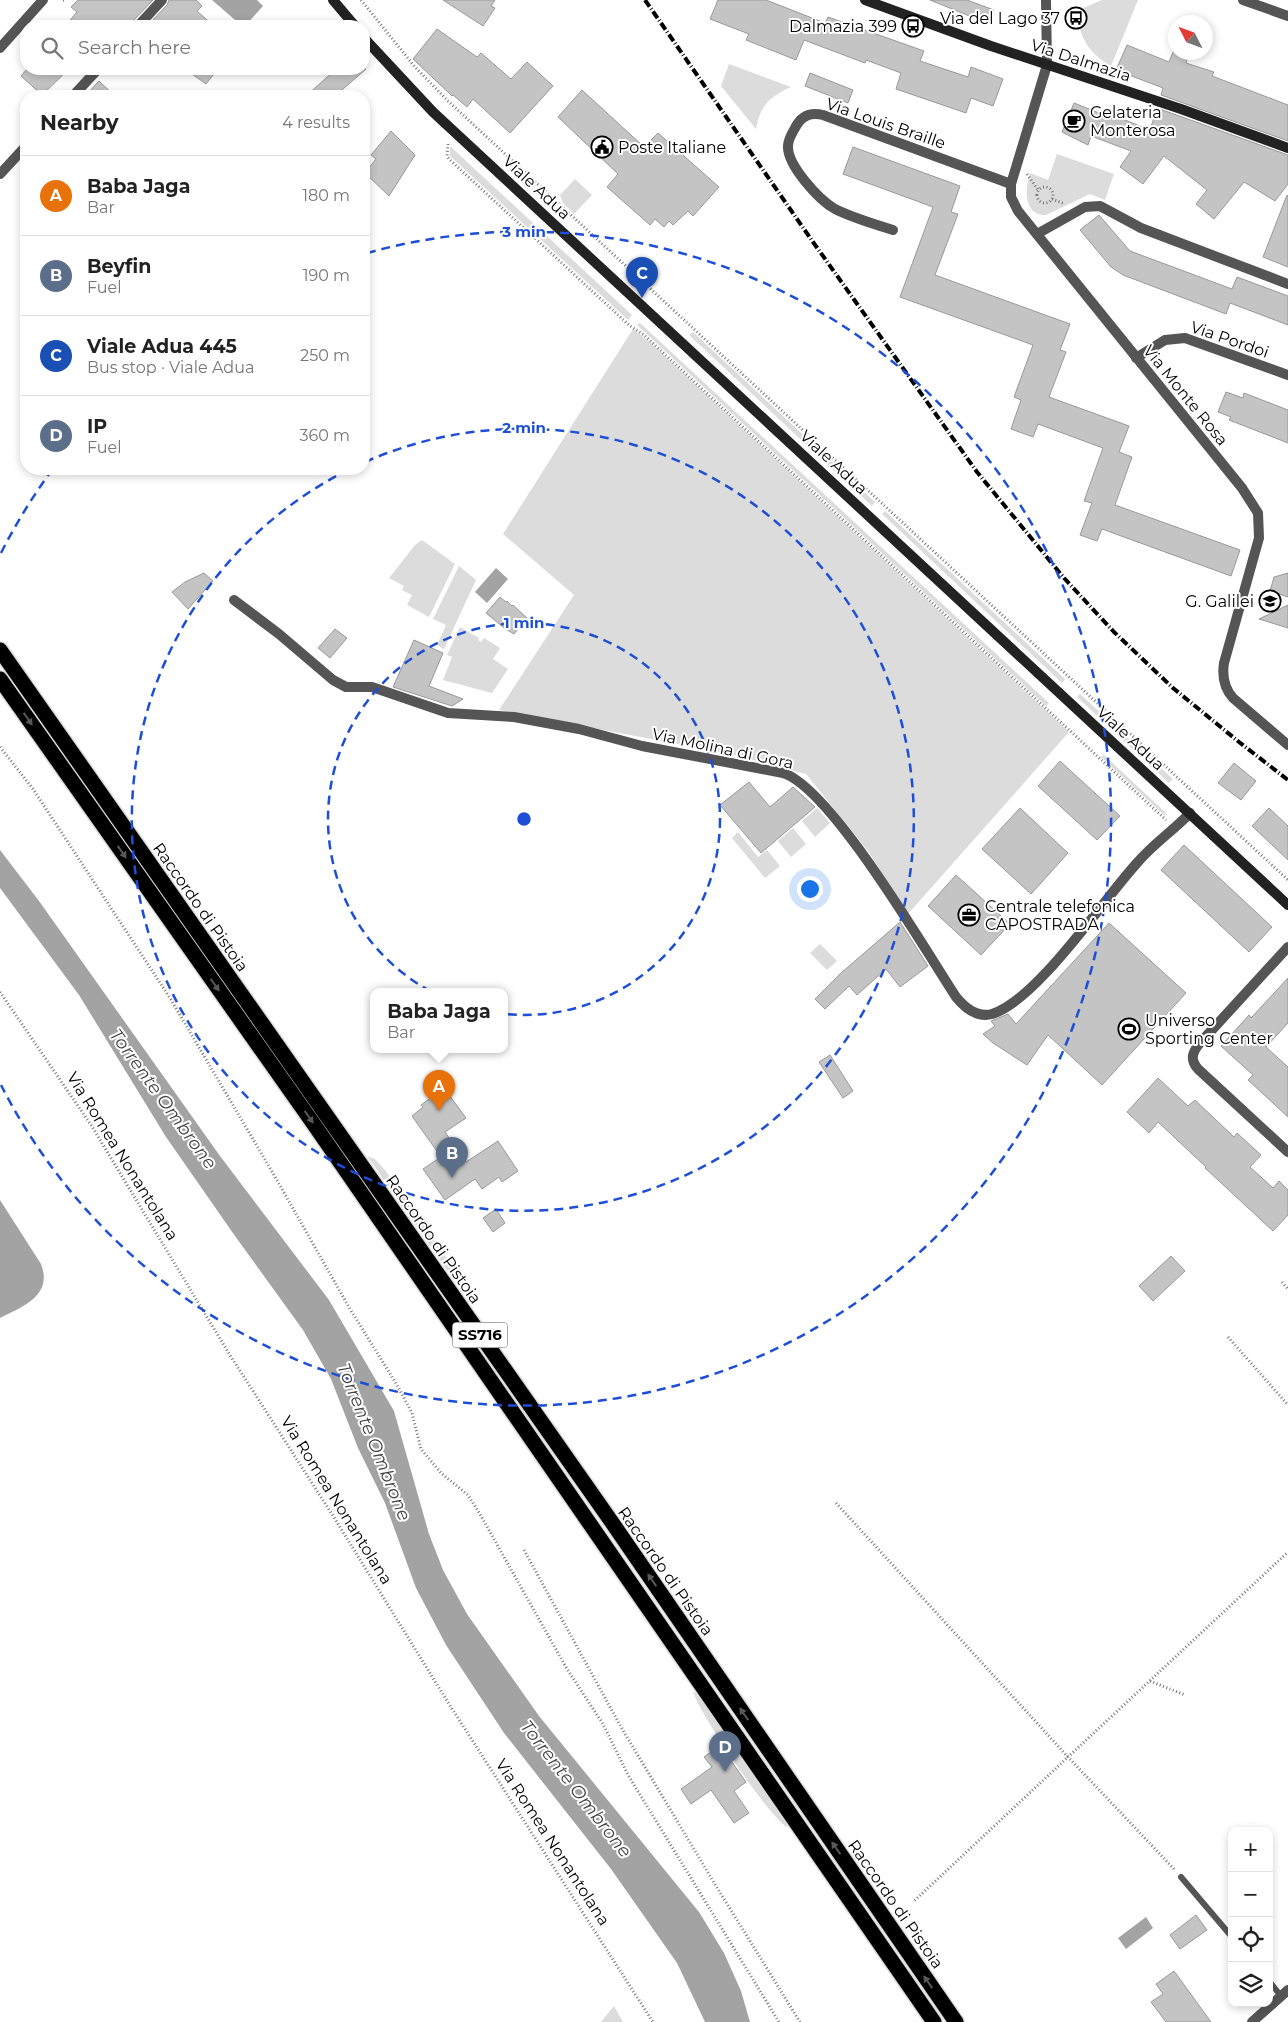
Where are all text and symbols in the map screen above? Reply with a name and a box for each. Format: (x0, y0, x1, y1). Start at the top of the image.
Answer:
bus stop icon: Via del Lago 37 (1064, 6, 1088, 30)
place label: Via del Lago 37 (940, 9, 1060, 28)
bus stop icon: Dalmazia 399 (901, 14, 925, 38)
north arrow (1168, 15, 1213, 60)
place label: Dalmazia 399 (789, 17, 897, 36)
search box (20, 20, 370, 75)
icon: search (38, 34, 66, 62)
street label: Via Dalmazia (1028, 35, 1133, 86)
text: Search here (78, 36, 191, 59)
street label: Via Louis Braille (824, 94, 948, 153)
place label: Gelateria Monterosa (1090, 103, 1175, 140)
cafe icon: Gelateria Monterosa (1062, 109, 1086, 133)
text: Nearby (40, 110, 119, 135)
text: 4 results (282, 113, 350, 132)
public building icon: Poste Italiane (590, 135, 614, 159)
place label: Poste Italiane (618, 138, 726, 157)
street label: Viale Adua (499, 151, 574, 223)
text: Baba Jaga (87, 175, 190, 198)
text: A (50, 186, 62, 205)
text: 180 m (302, 186, 350, 205)
text: Bar (87, 198, 115, 217)
text: 3 min (501, 222, 546, 241)
text: Beyfin (87, 255, 151, 278)
pin: C (626, 257, 658, 298)
text: B (50, 266, 62, 285)
text: 190 m (303, 266, 350, 285)
text: Fuel (87, 278, 122, 297)
street label: Via Pordoi (1188, 317, 1271, 362)
text: Viale Adua 445 (87, 335, 237, 358)
street label: Via Monte Rosa (1139, 341, 1232, 449)
text: C (50, 346, 62, 365)
text: 250 m (300, 346, 350, 365)
text: Bus stop · Viale Adua (87, 358, 254, 377)
text: IP (87, 415, 107, 438)
text: 2 min (502, 418, 546, 437)
text: D (49, 426, 63, 445)
text: 360 m (299, 426, 350, 445)
street label: Viale Adua (796, 426, 871, 498)
text: Fuel (87, 438, 122, 457)
school or university icon: G. Galilei (1258, 589, 1282, 613)
place label: G. Galilei (1185, 592, 1254, 611)
text: 1 min (504, 613, 544, 632)
street label: Viale Adua (1093, 702, 1168, 774)
one-way arrow (23, 712, 33, 726)
street label: Via Molina di Gora (650, 724, 795, 773)
centre of rings (515, 810, 533, 828)
street label: Raccordo di Pistoia (149, 839, 252, 975)
one-way arrow (117, 845, 127, 858)
your location (797, 876, 823, 902)
place label: Centrale telefonica CAPOSTRADA (985, 897, 1135, 934)
office icon: Centrale telefonica CAPOSTRADA (957, 903, 981, 927)
one-way arrow (210, 978, 220, 991)
popup (370, 988, 508, 1053)
text: Baba Jaga (387, 1000, 491, 1023)
place label: Universo Sporting Center (1145, 1011, 1273, 1048)
sports icon: Universo Sporting Center (1117, 1017, 1141, 1041)
text: Bar (387, 1023, 415, 1042)
water label: Torrente Ombrone (105, 1025, 221, 1174)
street label: Via Romea Nonantolana (63, 1069, 182, 1244)
pin: A (423, 1070, 455, 1111)
one-way arrow (304, 1111, 314, 1124)
pin: B (436, 1137, 468, 1178)
street label: Raccordo di Pistoia (382, 1171, 485, 1307)
road number: SS716 (452, 1322, 508, 1348)
water label: Torrente Ombrone (332, 1360, 416, 1524)
street label: Via Romea Nonantolana (277, 1413, 396, 1588)
street label: Raccordo di Pistoia (614, 1503, 717, 1639)
one-way arrow (647, 1574, 657, 1587)
one-way arrow (739, 1707, 749, 1721)
water label: Torrente Ombrone (516, 1716, 636, 1862)
pin: D (709, 1731, 741, 1772)
street label: Via Romea Nonantolana (492, 1755, 614, 1929)
map controls (1228, 1827, 1273, 2007)
button: + (1228, 1827, 1273, 1872)
street label: Raccordo di Pistoia (844, 1836, 947, 1972)
one-way arrow (831, 1841, 841, 1855)
button: − (1228, 1872, 1273, 1917)
button: locate (1228, 1917, 1273, 1962)
button: layers (1228, 1962, 1273, 2007)
one-way arrow (923, 1975, 933, 1989)

